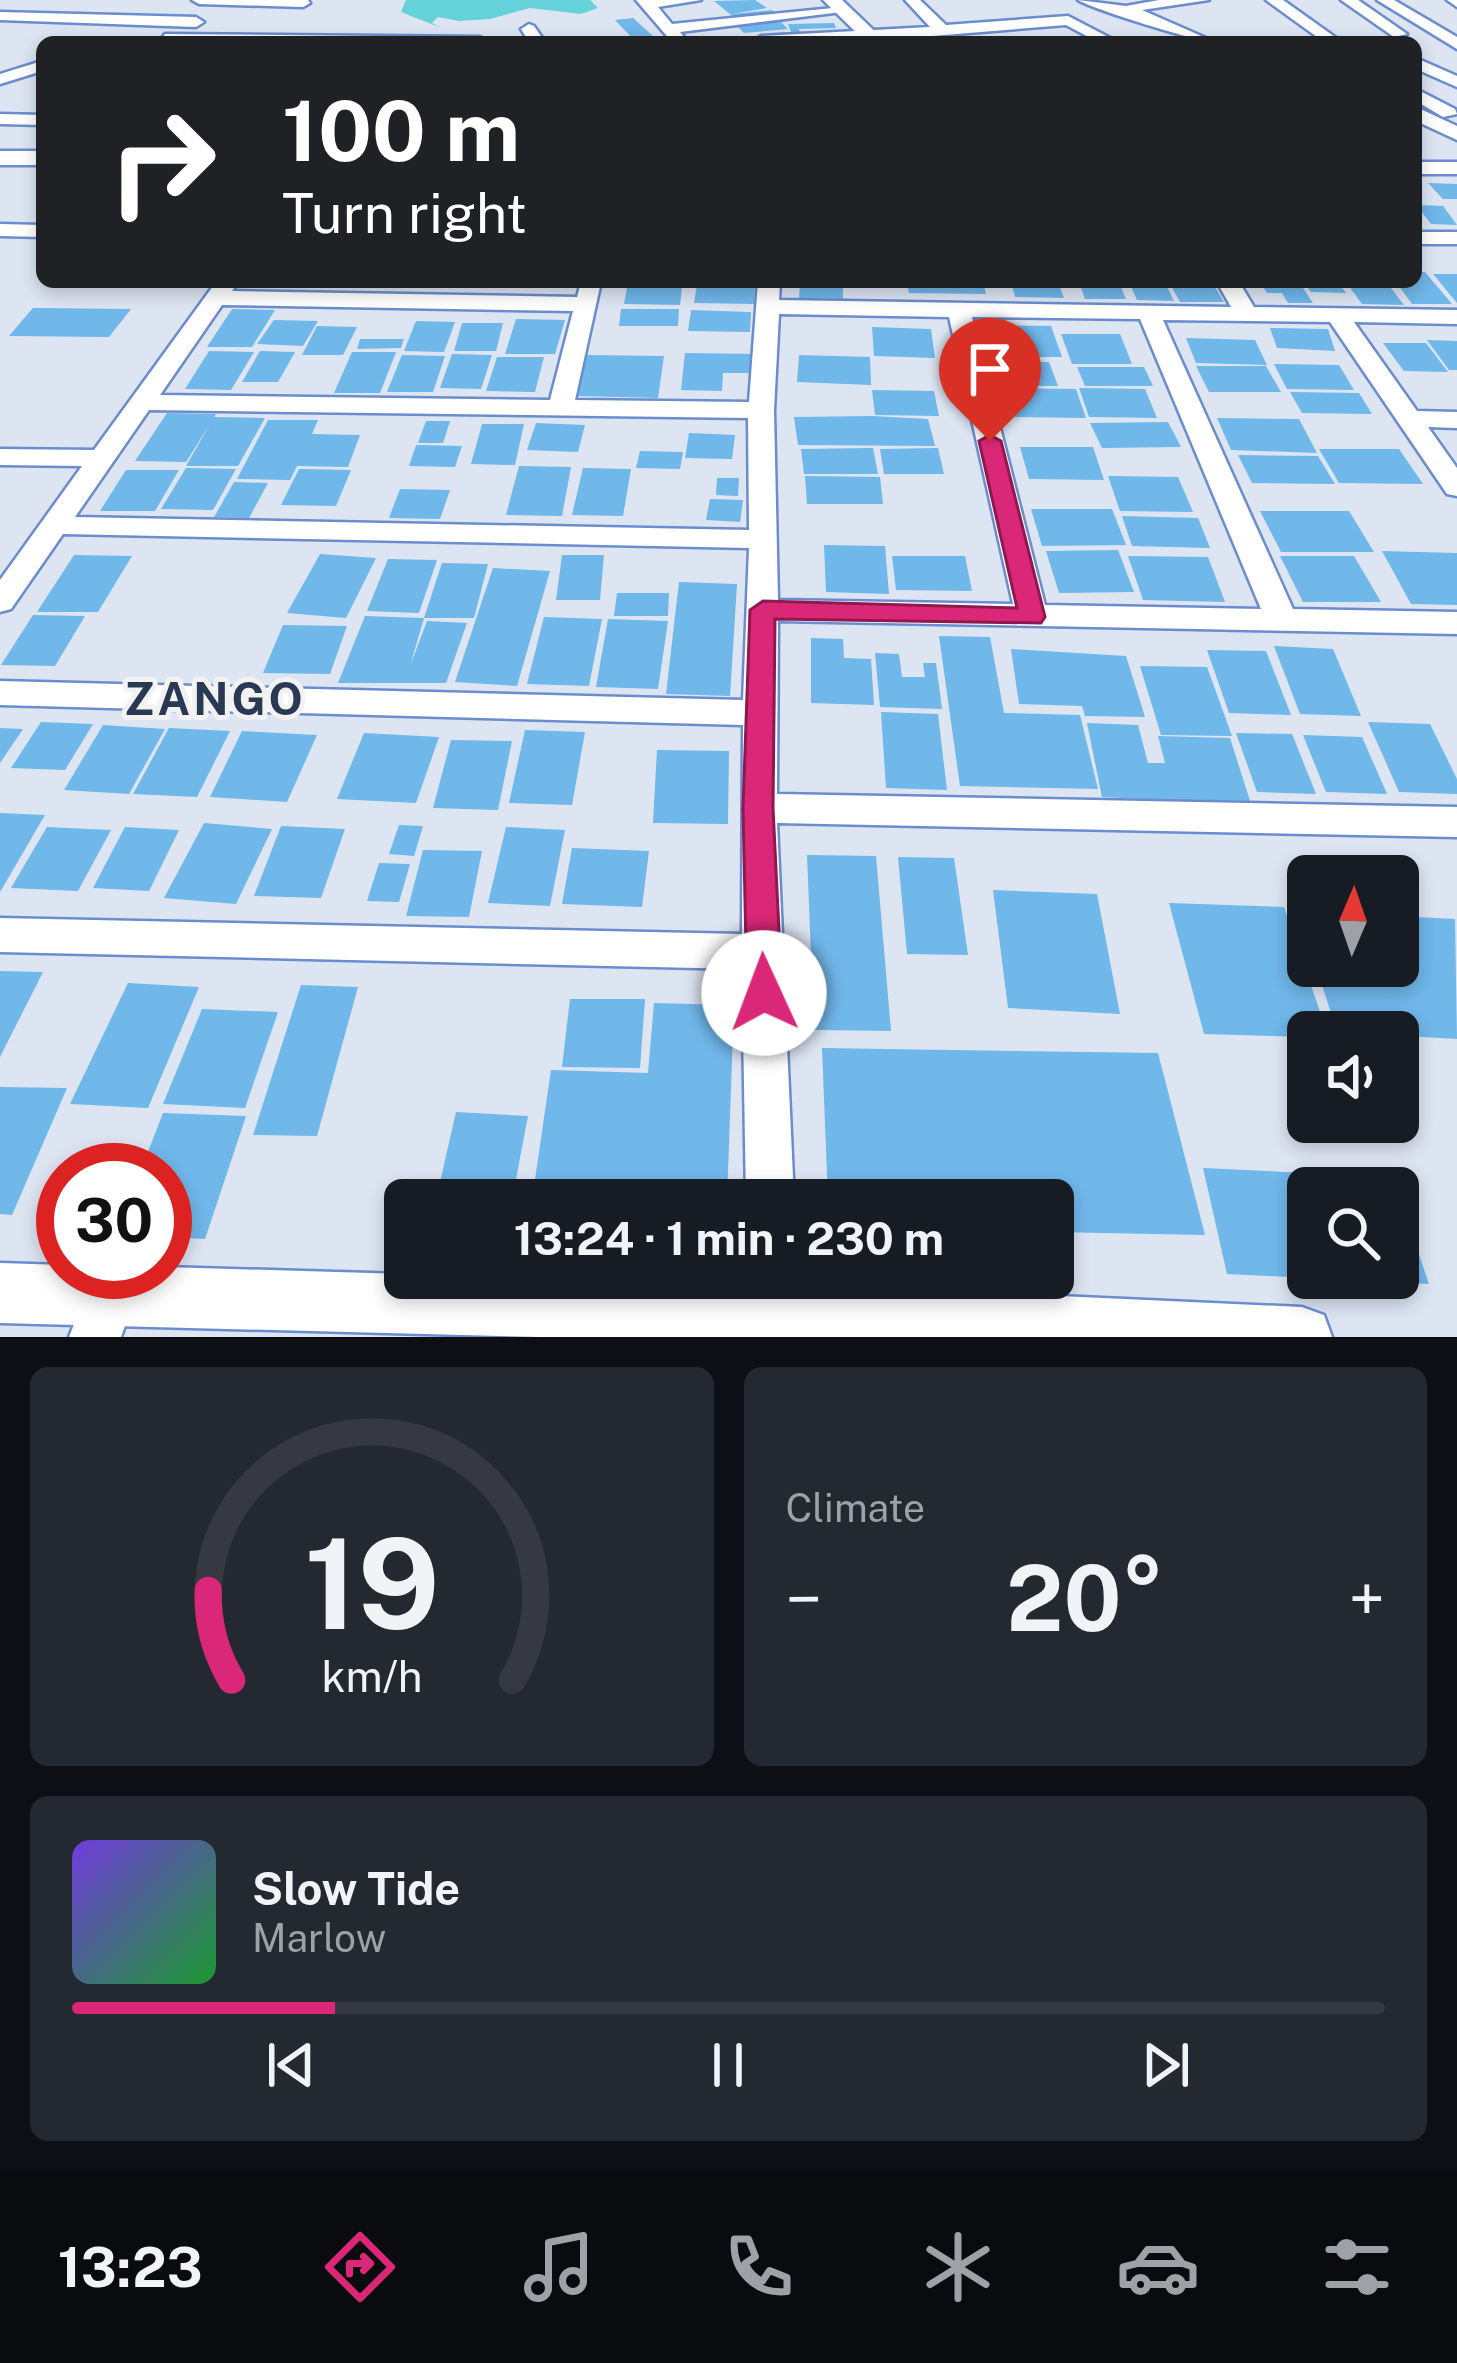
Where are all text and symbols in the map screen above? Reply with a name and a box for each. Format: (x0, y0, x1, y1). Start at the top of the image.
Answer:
text: 100 m (282, 81, 520, 180)
icon: right (84, 84, 240, 240)
text: Turn right (282, 182, 527, 245)
pin (939, 318, 1041, 441)
icon: arrive (957, 336, 1023, 402)
district label: ZANGO (124, 672, 306, 725)
north arrow (1287, 855, 1419, 987)
map controls (1287, 855, 1419, 1299)
position arrow (701, 930, 827, 1056)
button: sound (1287, 1011, 1419, 1143)
speed limit sign: 30 (36, 1143, 192, 1299)
button: search (1287, 1167, 1419, 1299)
text: 13:24 · 1 min · 230 m (514, 1212, 944, 1265)
text: Climate (786, 1485, 925, 1531)
text: 19 (304, 1510, 440, 1657)
text: 20° (1006, 1545, 1164, 1651)
text: − (786, 1560, 822, 1638)
text: + (1348, 1560, 1385, 1638)
text: km/h (321, 1650, 422, 1701)
text: Slow Tide (252, 1862, 460, 1915)
text: Marlow (252, 1915, 386, 1961)
icon: previous (258, 2032, 324, 2098)
icon: pause (695, 2032, 761, 2098)
icon: next (1133, 2032, 1199, 2098)
icon: directions (318, 2225, 402, 2309)
icon: music (517, 2225, 601, 2309)
icon: phone (717, 2225, 801, 2309)
icon: climate (916, 2225, 1000, 2309)
icon: car (1116, 2225, 1200, 2309)
icon: filters (1315, 2225, 1399, 2309)
text: 13:23 (58, 2236, 203, 2299)

